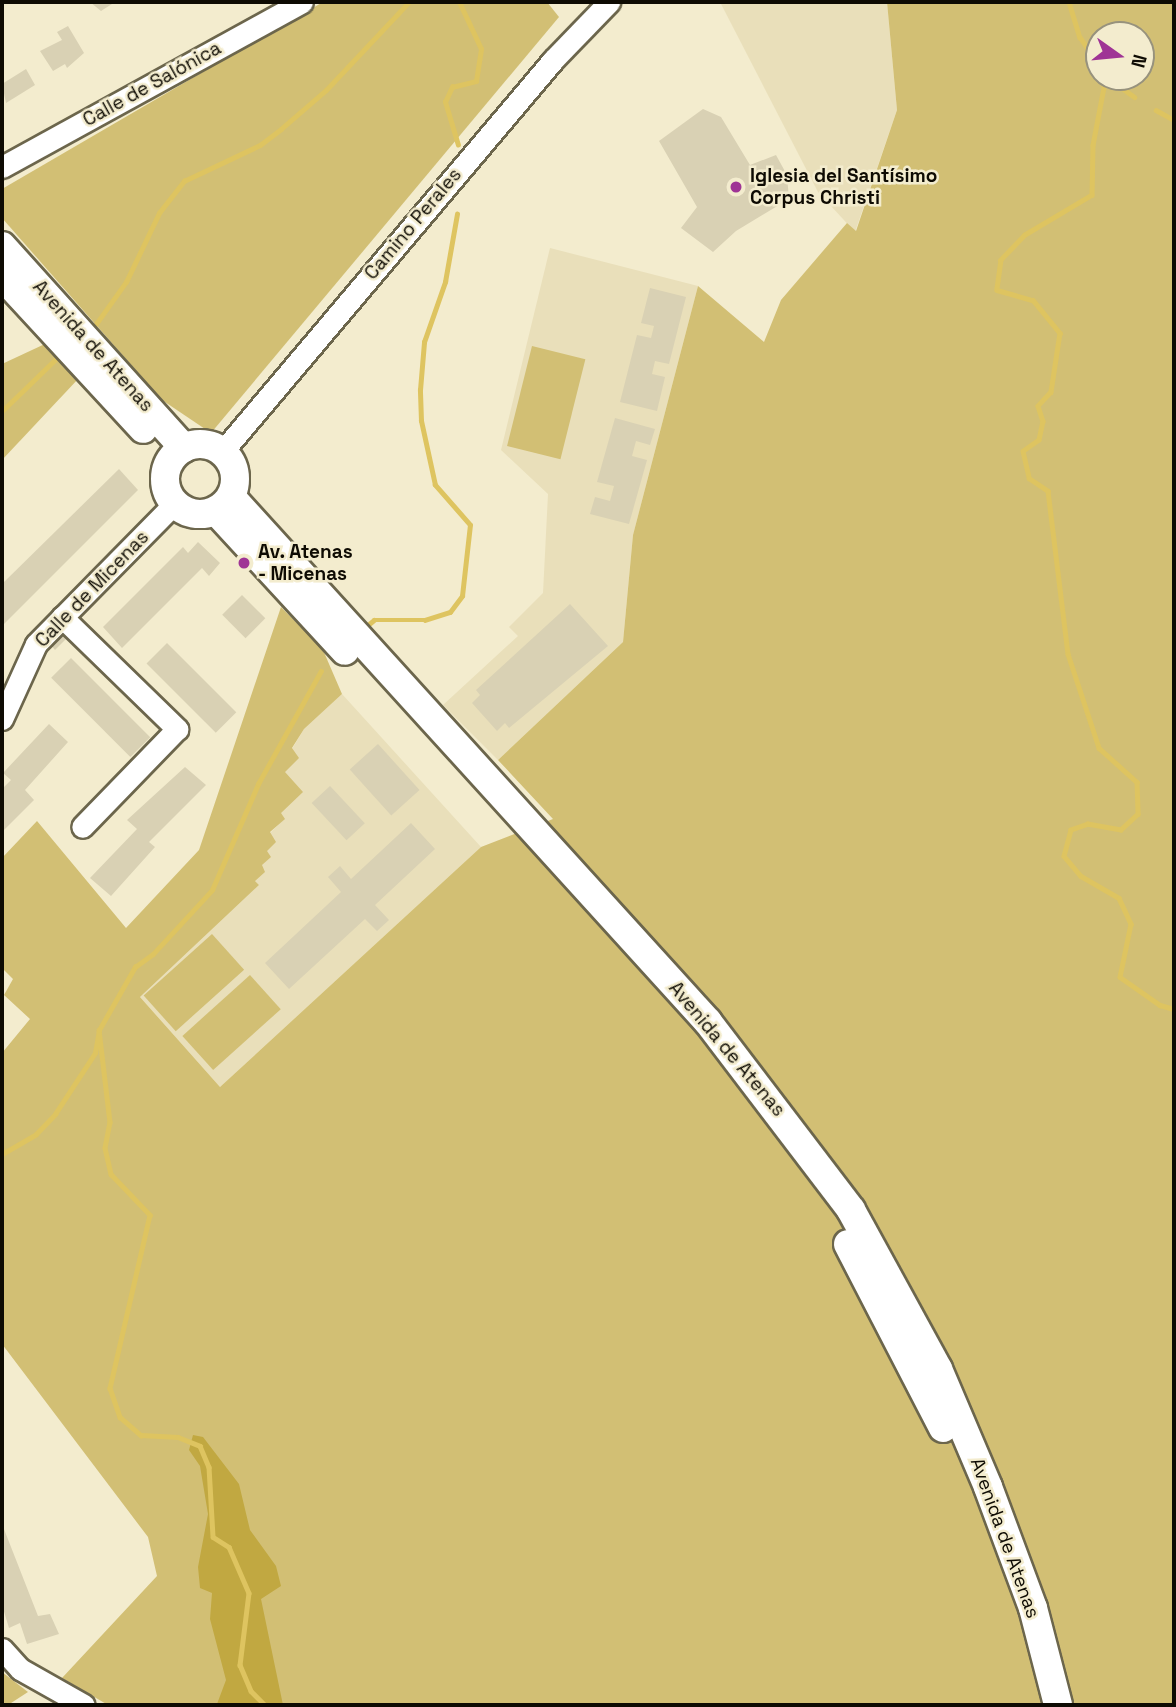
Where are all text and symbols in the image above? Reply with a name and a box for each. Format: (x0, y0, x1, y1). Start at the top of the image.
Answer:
north arrow (1085, 21, 1155, 91)
street label: Calle de Salónica (79, 37, 225, 131)
text: N (1125, 52, 1153, 70)
street label: Camino Perales (360, 164, 466, 284)
place label: Iglesia del Santísimo Corpus Christi (750, 165, 937, 209)
marker: Iglesia del Santísimo Corpus Christi (728, 179, 744, 195)
street label: Avenida de Atenas (28, 275, 158, 417)
street label: Calle de Micenas (31, 526, 153, 652)
place label: Av. Atenas - Micenas (258, 541, 353, 585)
marker: Av. Atenas - Micenas (236, 555, 252, 571)
street label: Avenida de Atenas (664, 977, 790, 1121)
street label: Avenida de Atenas (965, 1455, 1045, 1621)

